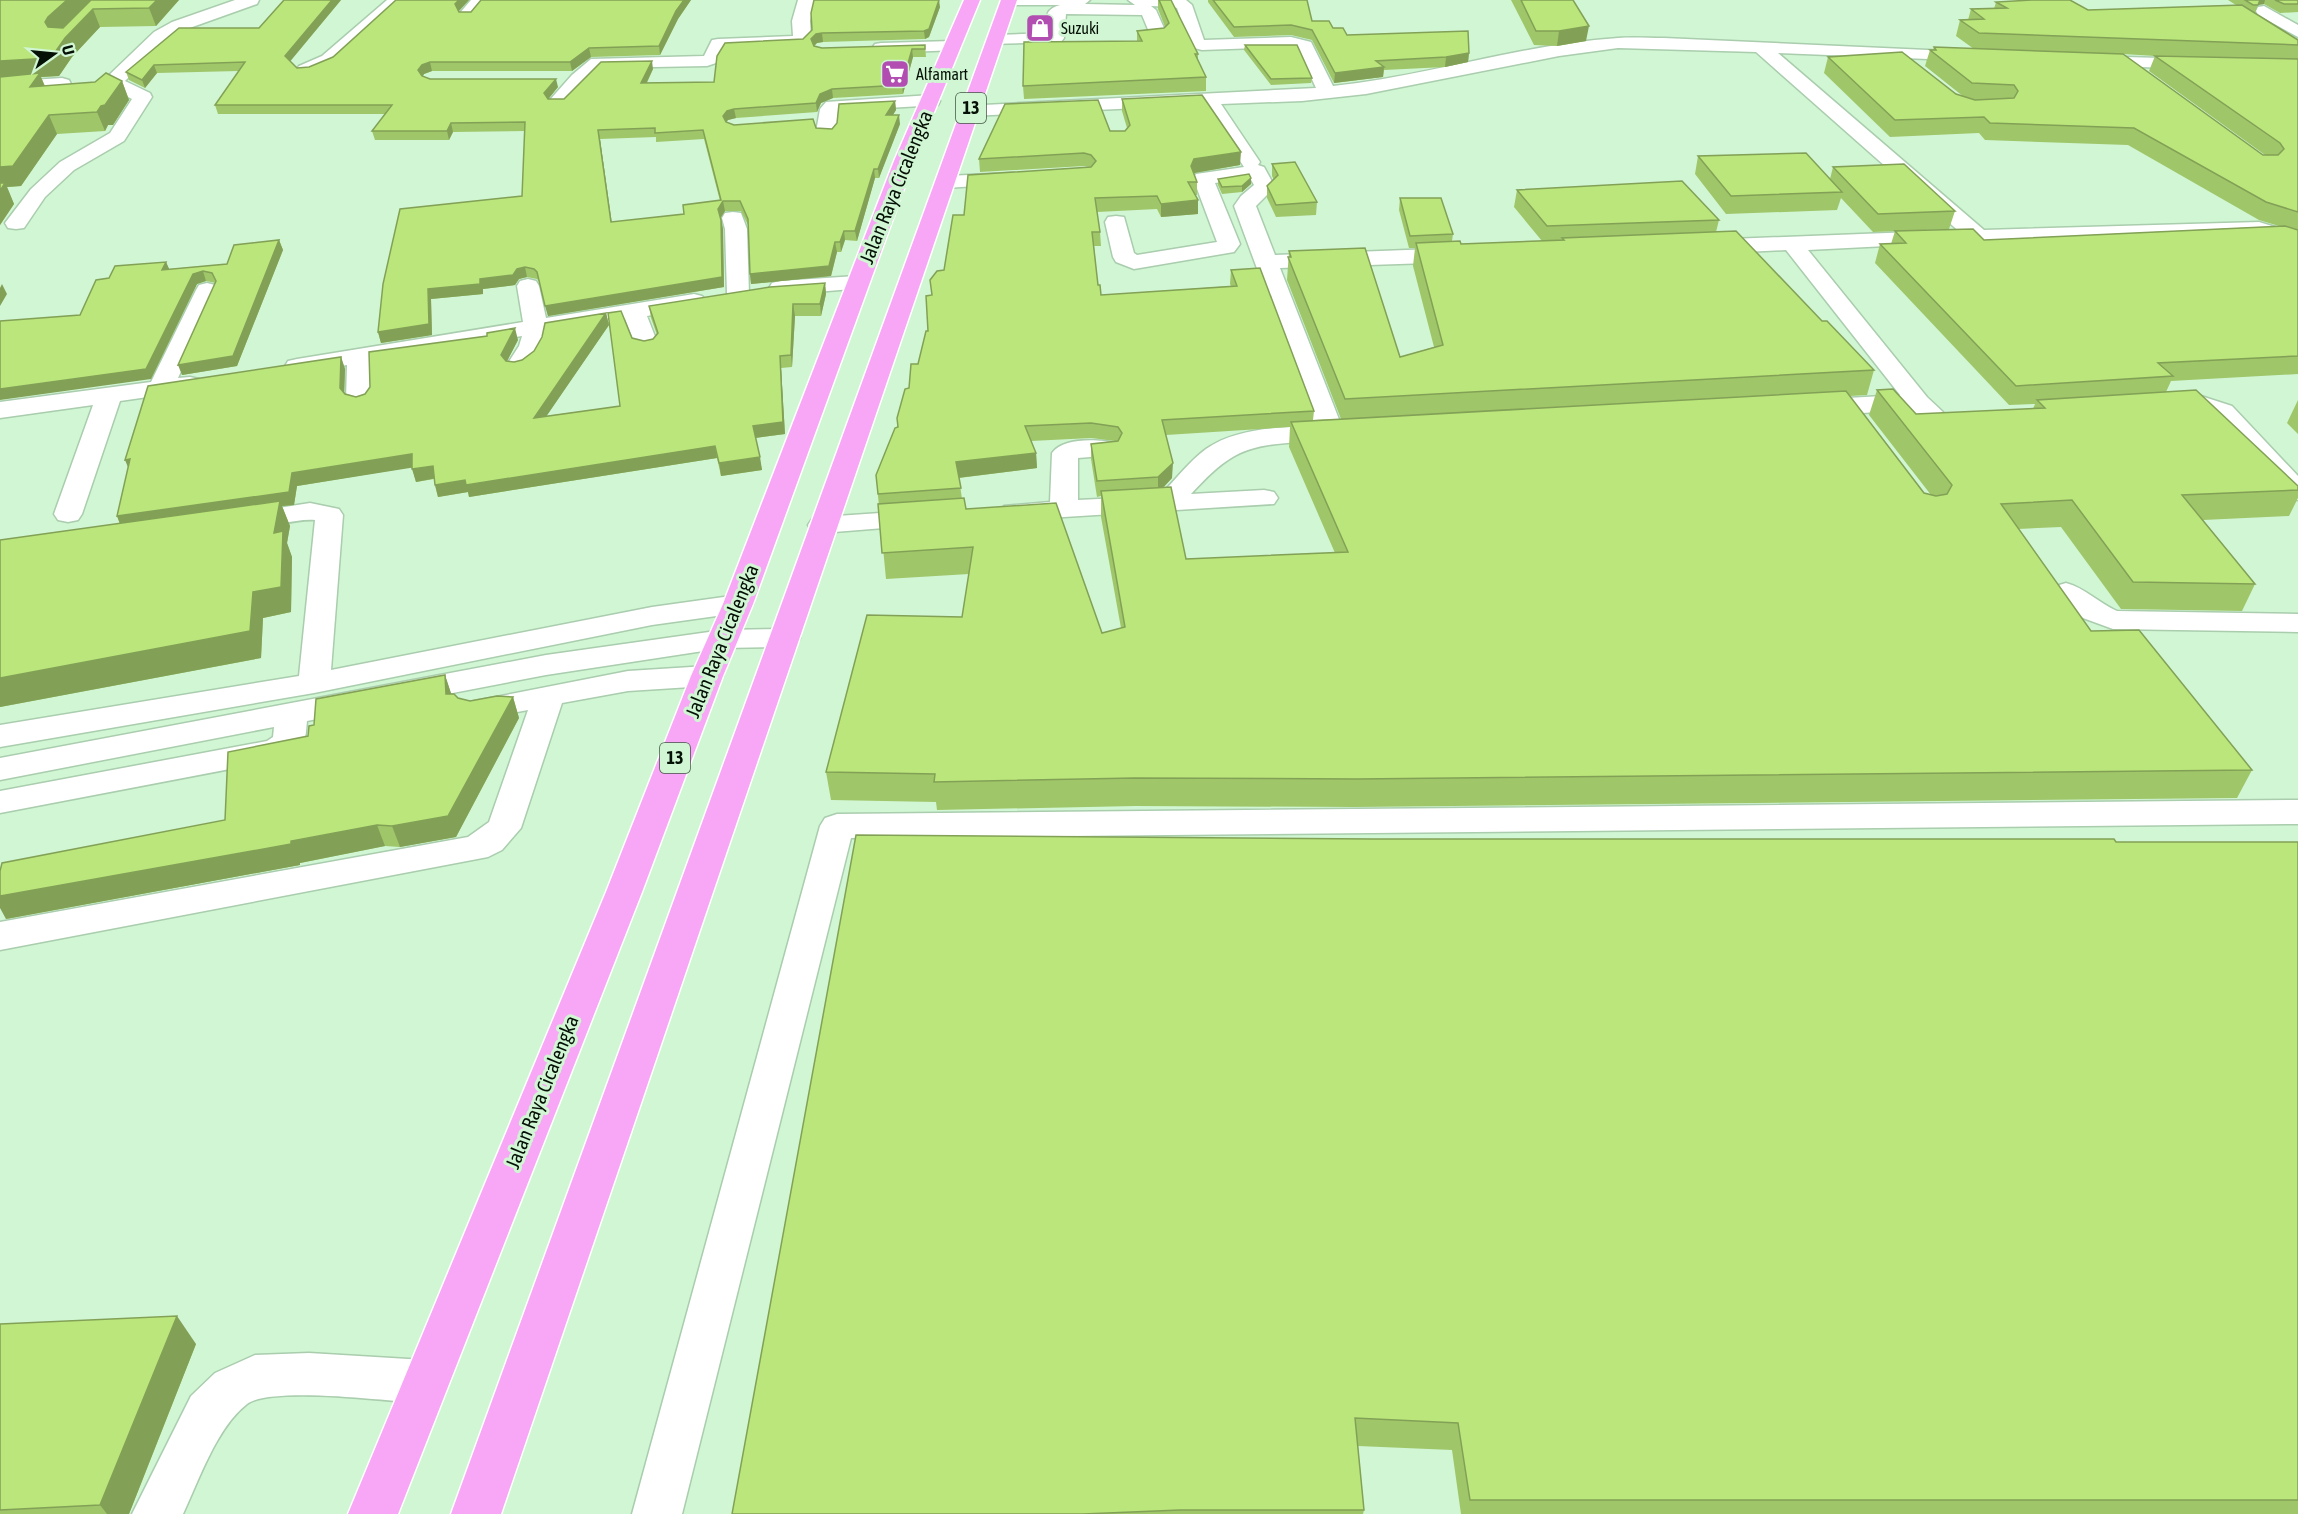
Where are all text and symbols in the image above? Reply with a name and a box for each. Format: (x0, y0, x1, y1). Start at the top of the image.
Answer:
shop icon: Suzuki (1024, 12, 1056, 44)
place label: Suzuki (1061, 19, 1099, 37)
north arrow (24, 24, 84, 84)
text: U (59, 43, 78, 57)
supermarket icon: Alfamart (879, 58, 911, 90)
place label: Alfamart (916, 65, 968, 83)
road number: 13 (956, 93, 986, 123)
street label: Jalan Raya Cicalengka (854, 107, 937, 267)
street label: Jalan Raya Cicalengka (680, 561, 763, 721)
road number: 13 (660, 743, 690, 773)
street label: Jalan Raya Cicalengka (500, 1012, 583, 1172)

